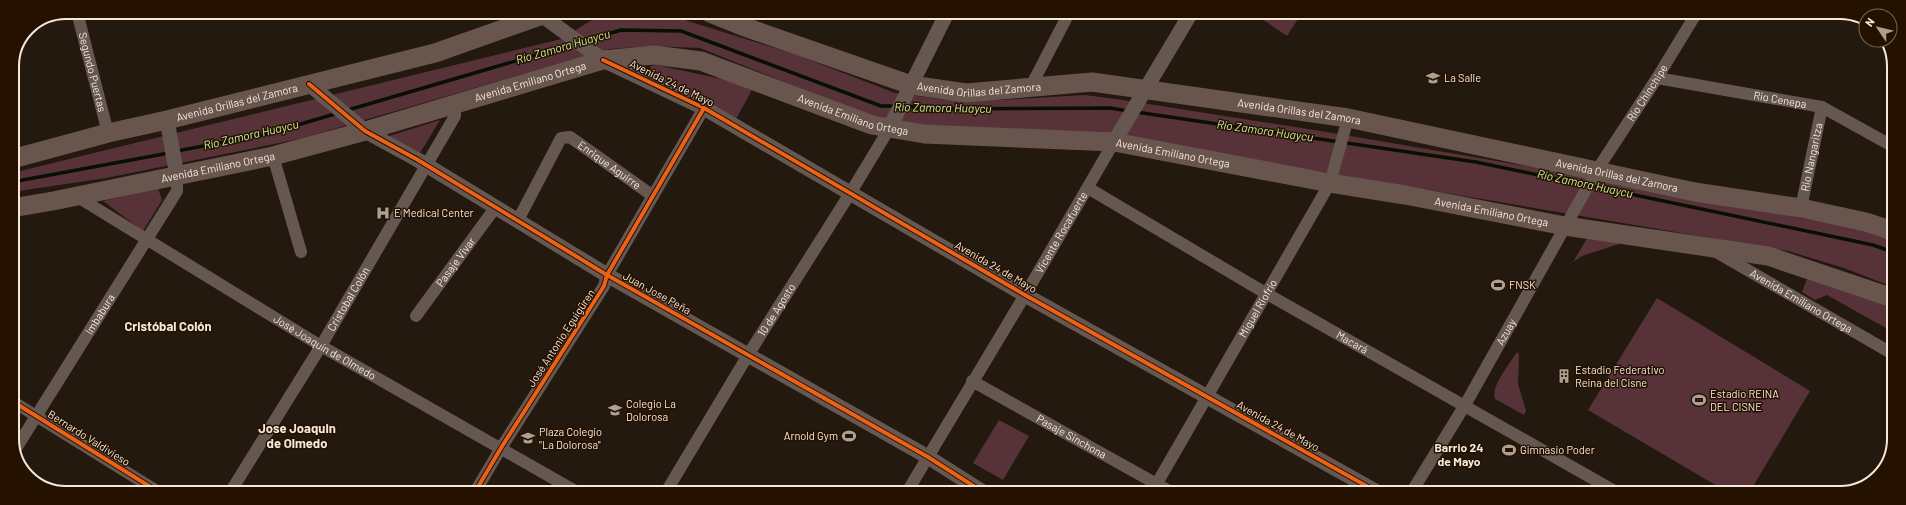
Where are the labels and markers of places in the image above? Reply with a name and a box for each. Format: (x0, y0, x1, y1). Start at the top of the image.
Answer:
school or university icon: La Salle (1425, 70, 1441, 86)
place label: La Salle (1444, 71, 1481, 84)
hospital icon: E Medical Center (375, 205, 391, 221)
place label: E Medical Center (394, 206, 474, 219)
sports icon: FNSK (1490, 277, 1506, 293)
place label: FNSK (1509, 278, 1536, 291)
place label: Estadio Federativo Reina del Cisne (1575, 363, 1665, 389)
building icon: Estadio Federativo Reina del Cisne (1556, 368, 1572, 384)
place label: Estadio REINA DEL CISNE (1710, 387, 1779, 413)
sports icon: Estadio REINA DEL CISNE (1691, 392, 1707, 408)
place label: Colegio La Dolorosa (626, 397, 676, 423)
school or university icon: Colegio La Dolorosa (607, 402, 623, 418)
place label: Plaza Colegio "La Dolorosa" (539, 425, 602, 451)
sports icon: Arnold Gym (841, 428, 857, 444)
place label: Arnold Gym (784, 429, 838, 442)
school or university icon: Plaza Colegio "La Dolorosa" (520, 430, 536, 446)
sports icon: Gimnasio Poder (1501, 442, 1517, 458)
place label: Gimnasio Poder (1520, 443, 1595, 456)

